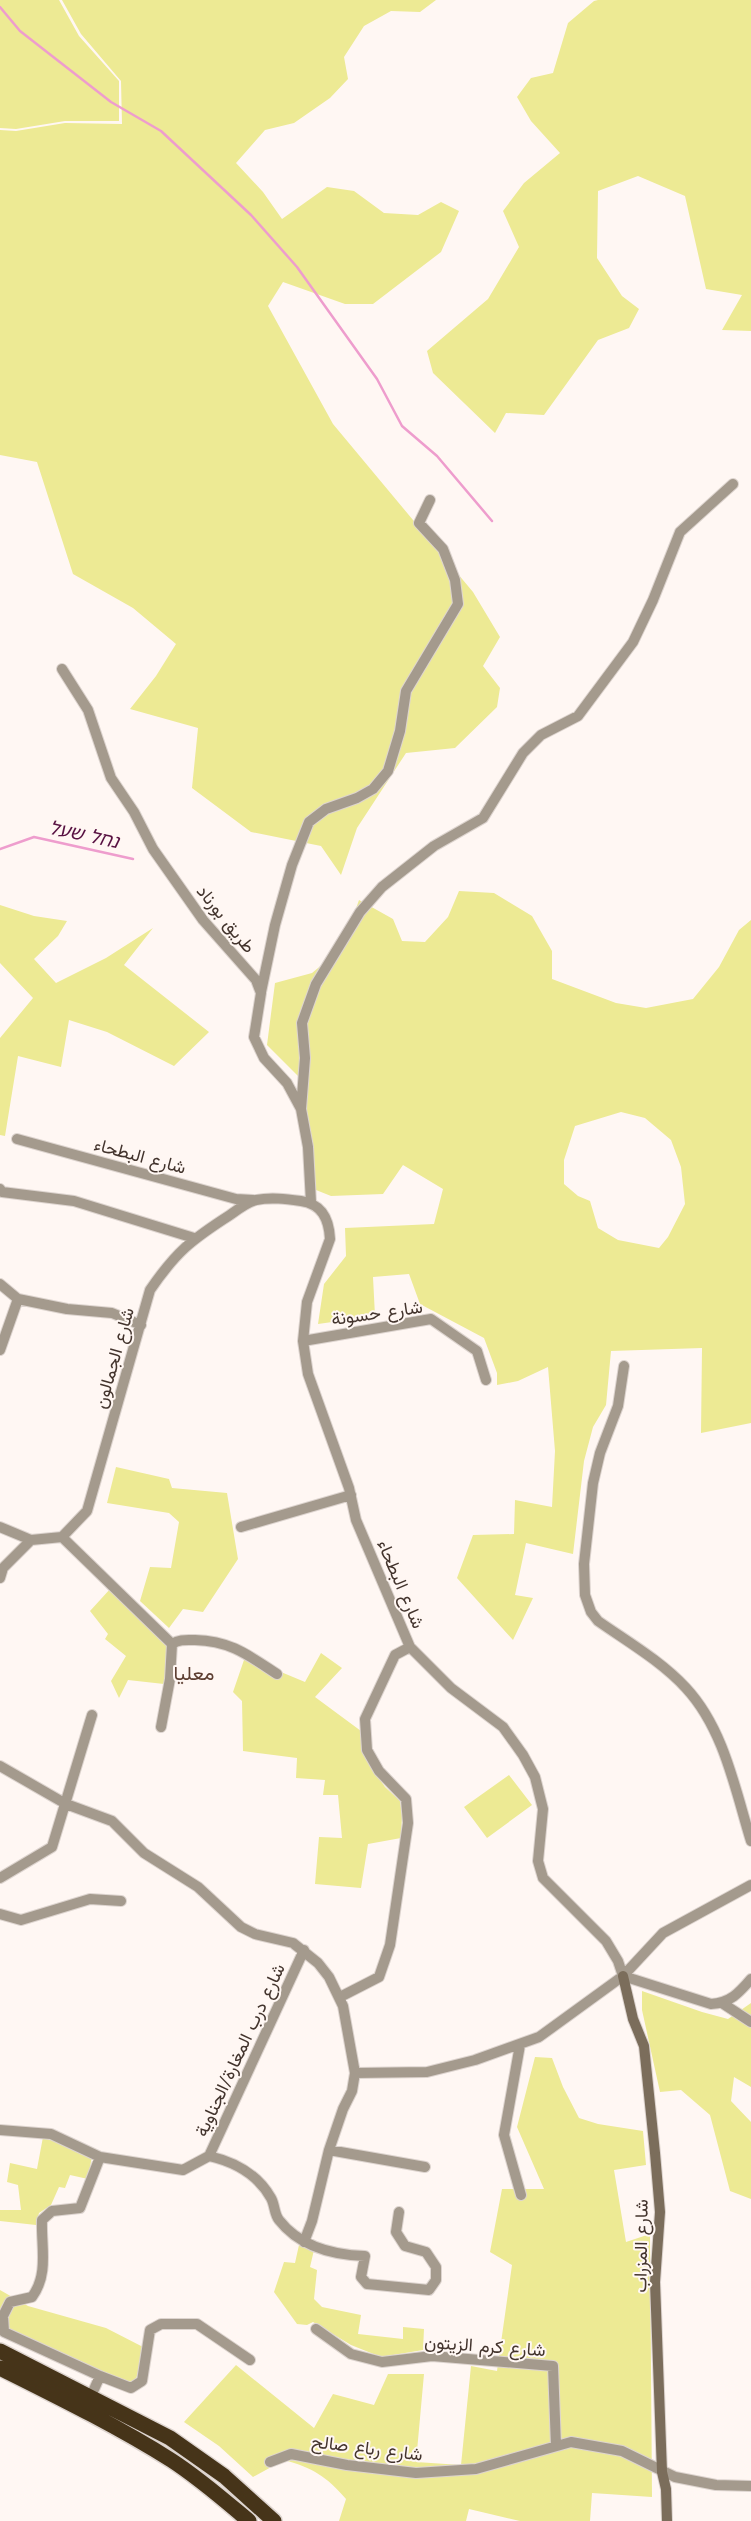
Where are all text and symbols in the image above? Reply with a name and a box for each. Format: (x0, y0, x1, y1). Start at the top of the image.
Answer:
water label: נחל שעל (47, 816, 123, 854)
street label: طريق بورناد (192, 881, 260, 957)
street label: شارع البطحاء (91, 1133, 188, 1180)
street label: شارع حسونة (330, 1296, 424, 1331)
street label: شارع الجمالون (89, 1305, 140, 1411)
street label: شارع البطحاء (372, 1536, 430, 1632)
district label: معليا (174, 1661, 214, 1685)
street label: شارع درب المغارة/الجناوية (190, 1960, 291, 2141)
street label: شارع المزراب (629, 2199, 654, 2293)
street label: شارع كرم الزيتون (424, 2331, 546, 2362)
street label: شارع رباع صالح (310, 2430, 424, 2467)

